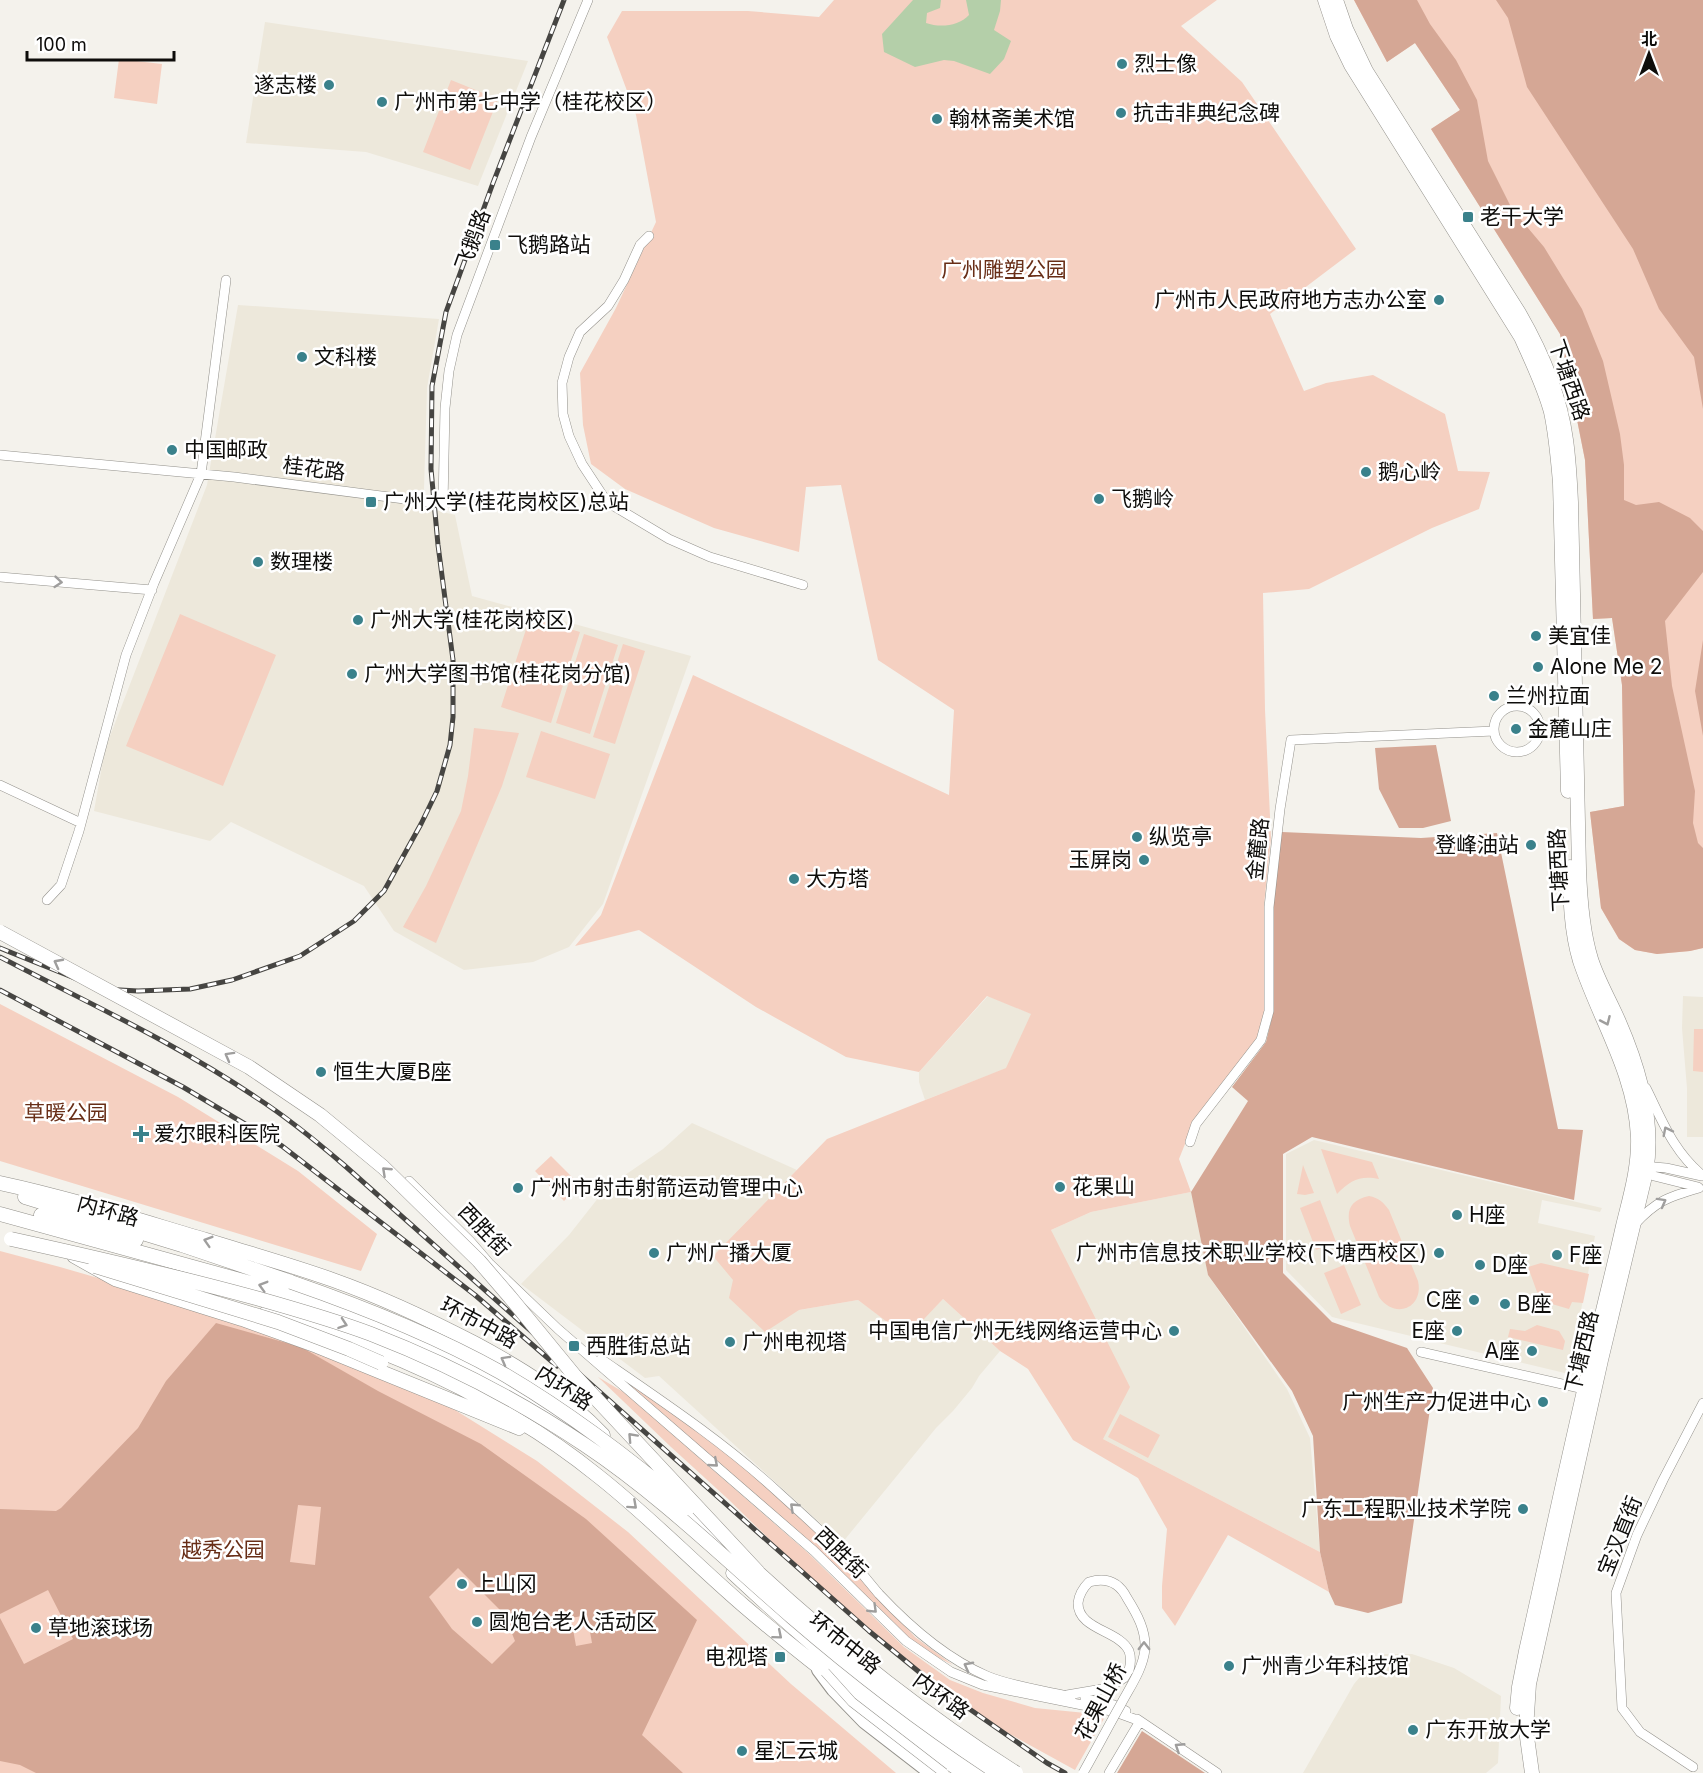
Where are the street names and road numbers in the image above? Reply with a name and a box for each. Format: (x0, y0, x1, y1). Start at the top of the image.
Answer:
street label: 飞鹅路 (450, 206, 495, 274)
street label: 下塘西路 (1544, 336, 1595, 424)
street label: 桂花路 (281, 452, 347, 485)
street label: 金麓路 (1242, 816, 1273, 882)
street label: 下塘西路 (1544, 827, 1573, 913)
street label: 内环路 (74, 1190, 142, 1231)
street label: 西胜街 (453, 1198, 515, 1261)
street label: 环市中路 (436, 1292, 522, 1353)
street label: 下塘西路 (1560, 1308, 1603, 1396)
street label: 内环路 (531, 1360, 597, 1415)
street label: 宝汉直街 (1592, 1492, 1647, 1579)
street label: 西胜街 (810, 1522, 873, 1584)
street label: 环市中路 (805, 1606, 886, 1679)
street label: 花果山桥 (1070, 1659, 1131, 1745)
street label: 内环路 (908, 1667, 974, 1724)

